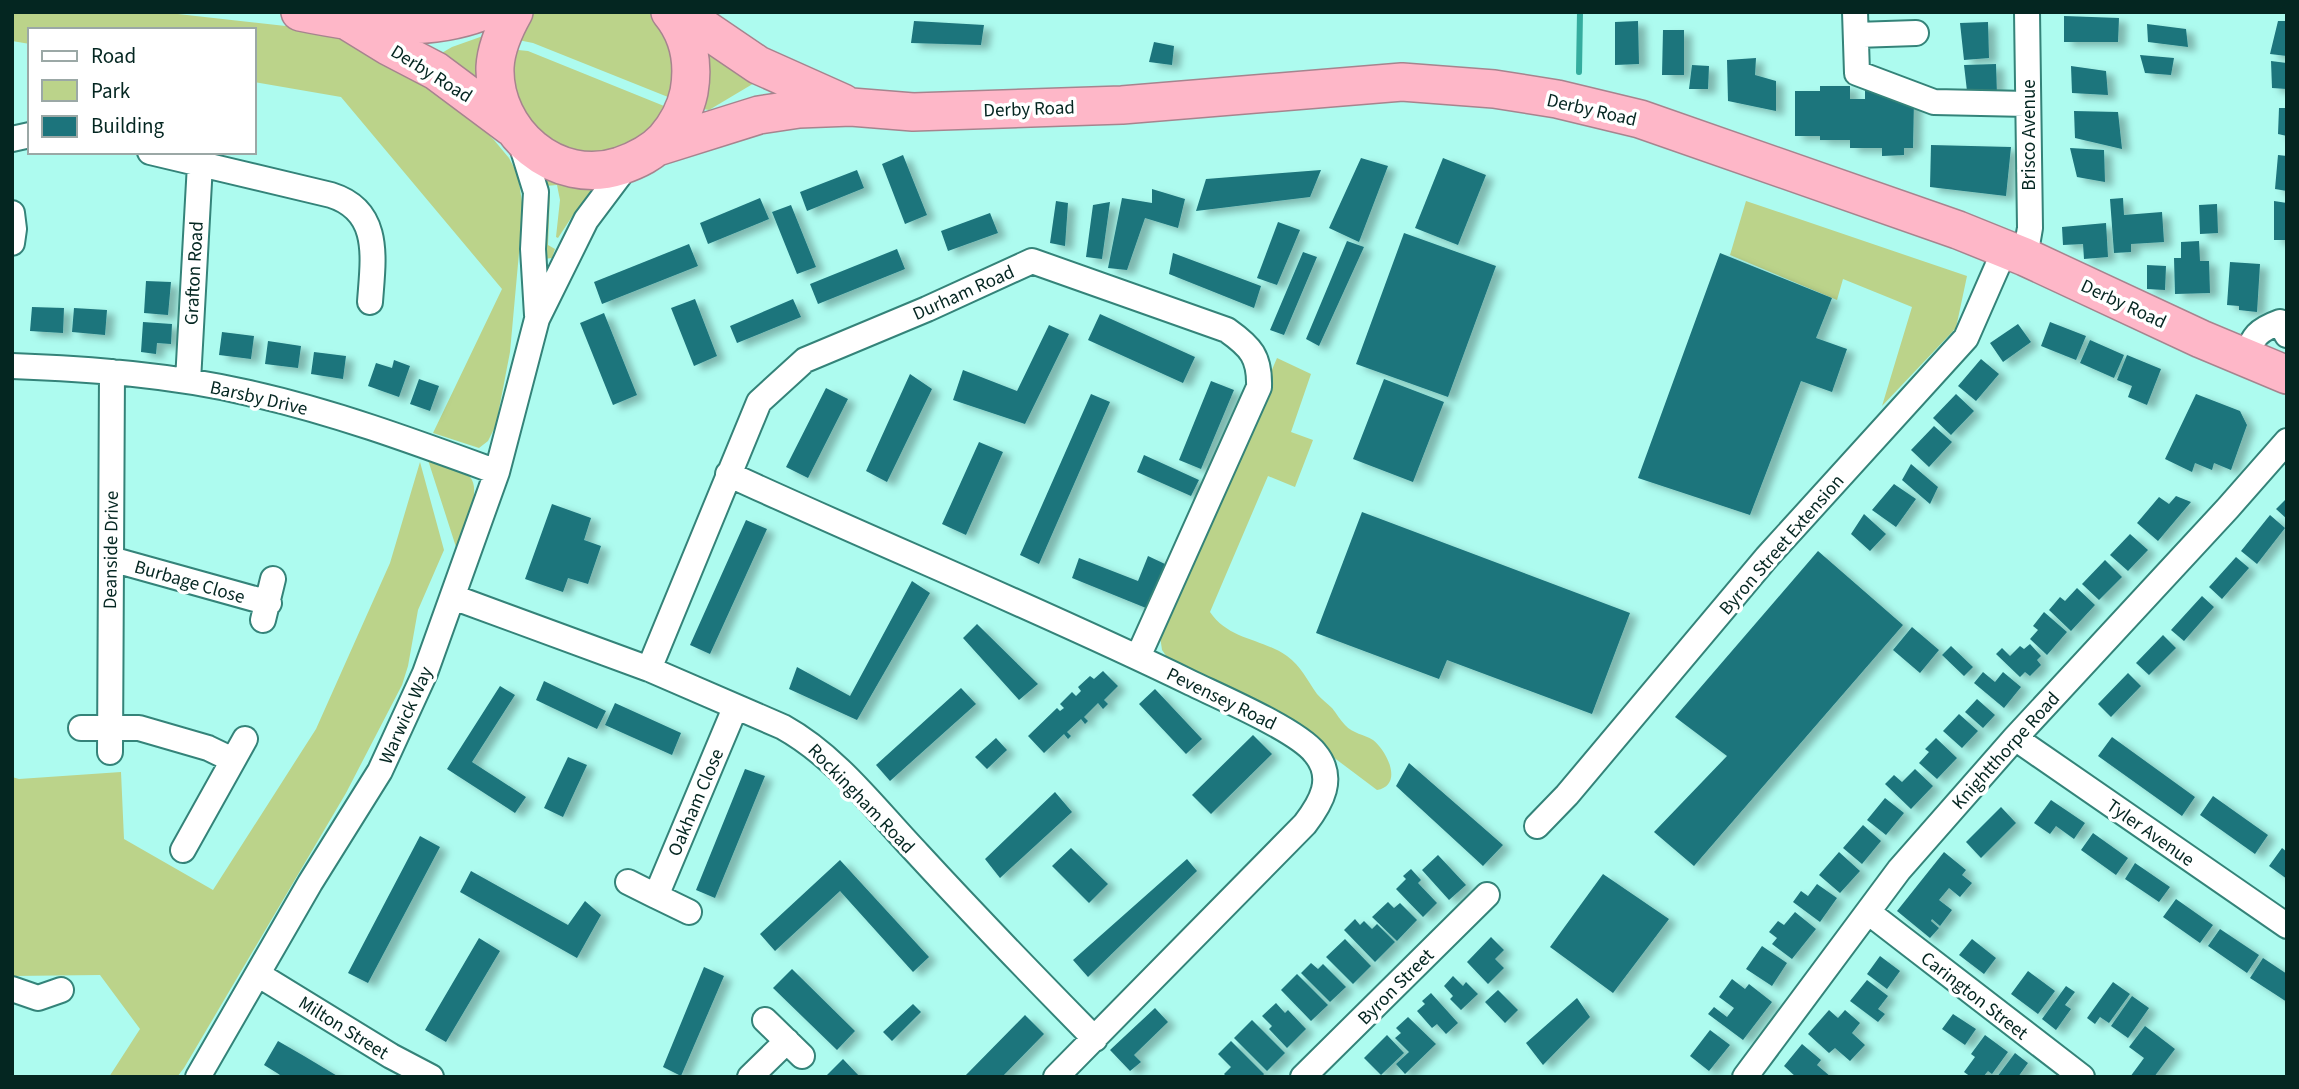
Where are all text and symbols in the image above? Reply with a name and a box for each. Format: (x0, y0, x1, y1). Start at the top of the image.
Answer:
legend (28, 28, 256, 154)
street label: Derby Road (385, 39, 477, 110)
text: Road (91, 41, 136, 71)
text: Park (91, 76, 131, 106)
street label: Brisco Avenue (2016, 79, 2043, 191)
street label: Derby Road (1544, 87, 1639, 134)
street label: Derby Road (983, 94, 1075, 125)
text: Building (91, 111, 165, 141)
street label: Grafton Road (178, 221, 211, 326)
street label: Durham Road (908, 259, 1019, 328)
street label: Derby Road (2076, 273, 2171, 336)
street label: Barsby Drive (207, 374, 310, 423)
street label: Byron Street Extension (1713, 469, 1851, 621)
street label: Deanside Drive (97, 491, 126, 609)
street label: Burbage Close (131, 554, 248, 611)
street label: Pevensey Road (1162, 661, 1281, 738)
street label: Warwick Way (373, 662, 440, 769)
street label: Knightthorpe Road (1946, 686, 2066, 816)
street label: Rockingham Road (801, 738, 921, 860)
street label: Oakham Close (662, 745, 731, 861)
street label: Tyler Avenue (2101, 793, 2200, 873)
street label: Byron Street (1352, 942, 1441, 1031)
street label: Carington Street (1915, 946, 2034, 1047)
street label: Milton Street (293, 990, 394, 1067)

